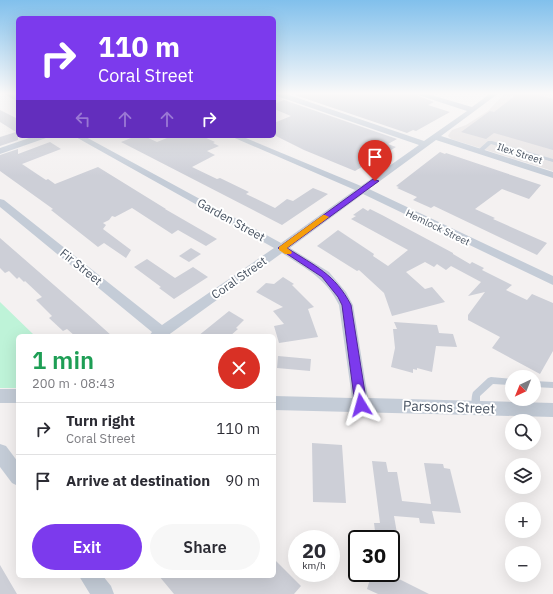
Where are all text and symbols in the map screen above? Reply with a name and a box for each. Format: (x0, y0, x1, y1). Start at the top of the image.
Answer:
text: 110 m (98, 28, 180, 65)
icon: right (32, 32, 84, 84)
text: Coral Street (98, 64, 194, 87)
icon: left (72, 108, 94, 130)
icon: ahead (114, 108, 136, 130)
icon: ahead (156, 108, 178, 130)
icon: right (198, 108, 220, 130)
pin (358, 140, 392, 181)
street label: Ilex Street (496, 140, 545, 167)
icon: arrive (364, 146, 386, 168)
street label: Garden Street (195, 195, 268, 244)
street label: Hemlock Street (404, 206, 472, 249)
street label: Fir Street (57, 245, 105, 288)
street label: Coral Street (208, 253, 269, 302)
text: 1 min (32, 344, 94, 376)
button: close (218, 347, 260, 389)
north arrow (505, 370, 541, 406)
map controls (505, 370, 541, 582)
text: 200 m · 08:43 (32, 375, 115, 392)
position arrow (340, 384, 382, 426)
street label: Parsons Street (403, 396, 495, 418)
text: Turn right (66, 411, 135, 430)
button: search (505, 414, 541, 450)
icon: right (32, 418, 54, 440)
text: 110 m (216, 419, 260, 438)
text: Coral Street (66, 430, 135, 447)
button: layers (505, 458, 541, 494)
icon: arrive (32, 470, 54, 492)
text: Arrive at destination (66, 471, 210, 490)
text: 90 m (225, 471, 260, 490)
button: + (505, 502, 541, 538)
button: Exit (32, 524, 142, 570)
button: Share (150, 524, 260, 570)
speed limit sign: 30 (348, 530, 400, 582)
text: 20 (302, 537, 326, 564)
button: − (505, 546, 541, 582)
text: km/h (302, 559, 326, 572)

